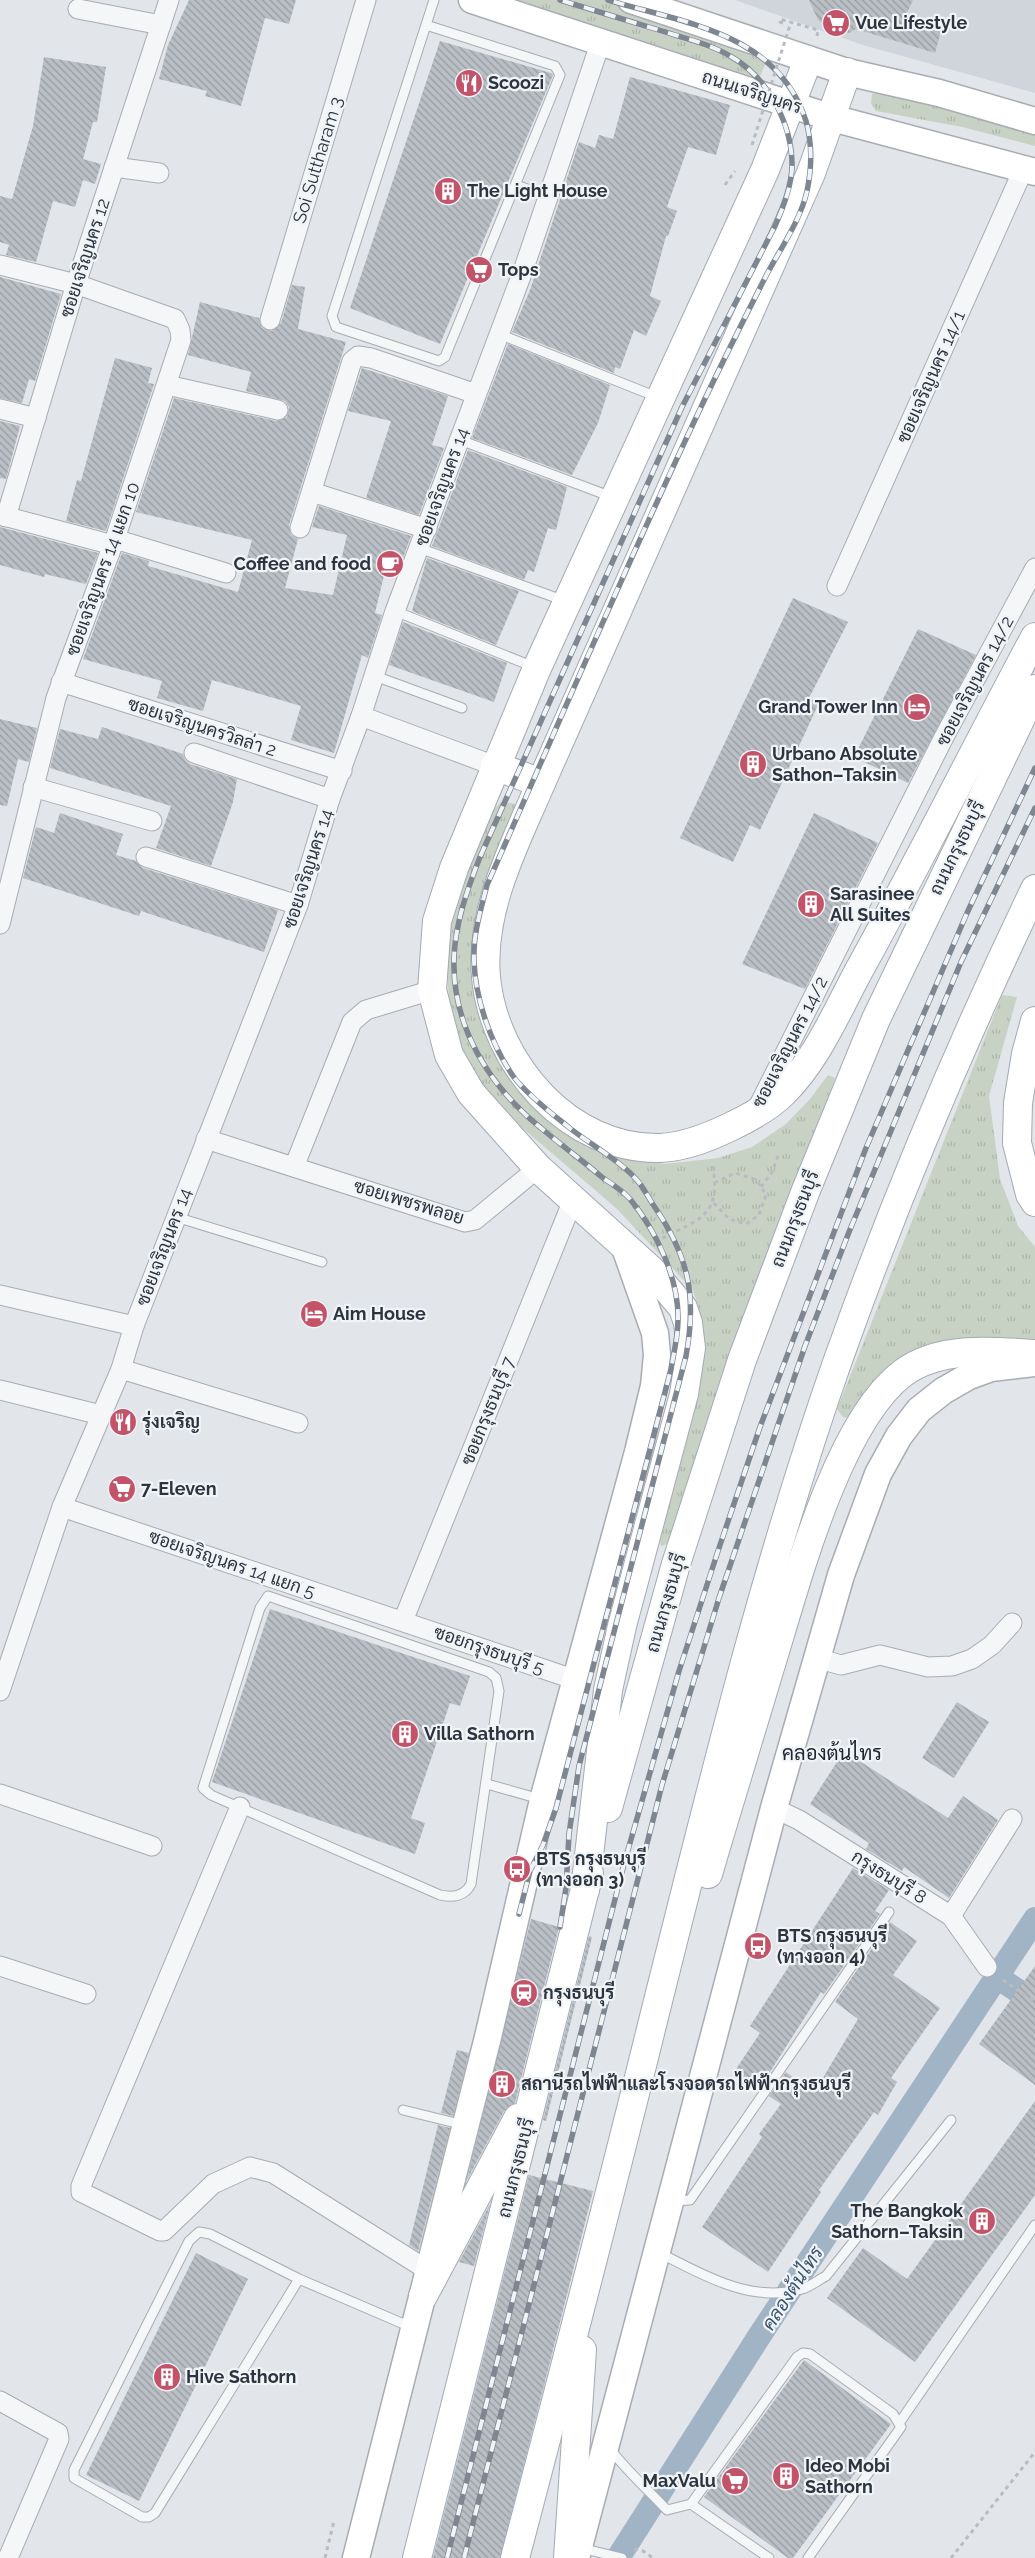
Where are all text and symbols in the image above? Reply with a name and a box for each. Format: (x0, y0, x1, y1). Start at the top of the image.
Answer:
supermarket icon: Vue Lifestyle (821, 8, 851, 38)
place label: Vue Lifestyle (855, 12, 967, 33)
street label: ถนนเจริญนคร (699, 66, 805, 119)
restaurant icon: Scoozi (454, 68, 484, 98)
place label: Scoozi (488, 72, 544, 93)
street label: Soi Suttharam 3 (288, 94, 347, 226)
building icon: The Light House (433, 176, 463, 206)
place label: The Light House (467, 180, 608, 201)
street label: ซอยเจริญนคร 12 (55, 196, 115, 320)
supermarket icon: Tops (464, 255, 494, 285)
place label: Tops (498, 259, 539, 280)
street label: ซอยเจริญนคร 14/1 (892, 307, 970, 447)
street label: ซอยเจริญนคร 14 (410, 425, 474, 549)
street label: ซอยเจริญนคร 14 แยก 10 (61, 479, 145, 659)
cafe icon: Coffee and food (375, 549, 405, 579)
place label: Coffee and food (233, 553, 371, 574)
street label: ซอยเจริญนคร 14/2 (931, 612, 1019, 750)
street label: ซอยเจริญนครวิลล่า 2 (125, 692, 279, 761)
hotel icon: Grand Tower Inn (902, 692, 932, 722)
place label: Grand Tower Inn (758, 696, 898, 717)
place label: Urbano Absolute Sathon–Taksin (772, 743, 917, 785)
building icon: Urbano Absolute Sathon–Taksin (738, 749, 768, 779)
street label: ถนนกรุงธนบุรี (923, 796, 990, 899)
street label: ซอยเจริญนคร 14 (278, 806, 338, 932)
place label: Sarasinee All Suites (830, 883, 915, 925)
building icon: Sarasinee All Suites (796, 889, 826, 919)
street label: ซอยเจริญนคร 14/2 (747, 973, 833, 1111)
street label: ถนนกรุงธนบุรี (765, 1166, 825, 1271)
street label: ซอยเพชรพลอย (351, 1175, 467, 1228)
street label: ซอยเจริญนคร 14 (131, 1185, 197, 1309)
hotel icon: Aim House (299, 1299, 329, 1329)
place label: Aim House (333, 1303, 426, 1324)
street label: ซอยกรุงธนบุรี 7 (454, 1352, 521, 1469)
restaurant icon: รุ่งเจริญ (108, 1407, 138, 1437)
place label: รุ่งเจริญ (142, 1410, 200, 1436)
supermarket icon: 7-Eleven (107, 1474, 137, 1504)
place label: 7-Eleven (141, 1478, 217, 1499)
street label: ซอยเจริญนคร 14 แยก 5 (146, 1525, 318, 1603)
street label: ถนนกรุงธนบุรี (639, 1550, 692, 1655)
street label: ซอยกรุงธนบุรี 5 (431, 1619, 548, 1680)
building icon: Villa Sathorn (390, 1719, 420, 1749)
place label: Villa Sathorn (424, 1723, 535, 1744)
district label: คลองต้นไทร (782, 1740, 882, 1765)
street label: กรุงธนบุรี 8 (847, 1844, 932, 1909)
place label: BTS กรุงธนบุรี (ทางออก 3) (536, 1846, 646, 1890)
bus stop icon: BTS กรุงธนบุรี (ทางออก 3) (502, 1854, 532, 1884)
place label: BTS กรุงธนบุรี (ทางออก 4) (777, 1923, 887, 1967)
bus stop icon: BTS กรุงธนบุรี (ทางออก 4) (743, 1931, 773, 1961)
station icon: กรุงธนบุรี (509, 1978, 539, 2008)
place label: กรุงธนบุรี (543, 1980, 614, 2007)
building icon: สถานีรถไฟฟ้าและโรงจอดรถไฟฟ้ากรุงธนบุรี (487, 2069, 517, 2099)
place label: สถานีรถไฟฟ้าและโรงจอดรถไฟฟ้ากรุงธนบุรี (521, 2071, 851, 2098)
street label: ถนนกรุงธนบุรี (491, 2115, 540, 2220)
place label: The Bangkok Sathorn–Taksin (831, 2200, 964, 2242)
building icon: The Bangkok Sathorn–Taksin (967, 2206, 997, 2236)
water label: คลองต้นไทร (756, 2241, 828, 2334)
building icon: Hive Sathorn (152, 2362, 182, 2392)
place label: Hive Sathorn (186, 2366, 296, 2387)
place label: Ideo Mobi Sathorn (805, 2455, 890, 2497)
building icon: Ideo Mobi Sathorn (771, 2461, 801, 2491)
supermarket icon: MaxValu (720, 2466, 750, 2496)
place label: MaxValu (643, 2470, 716, 2491)

